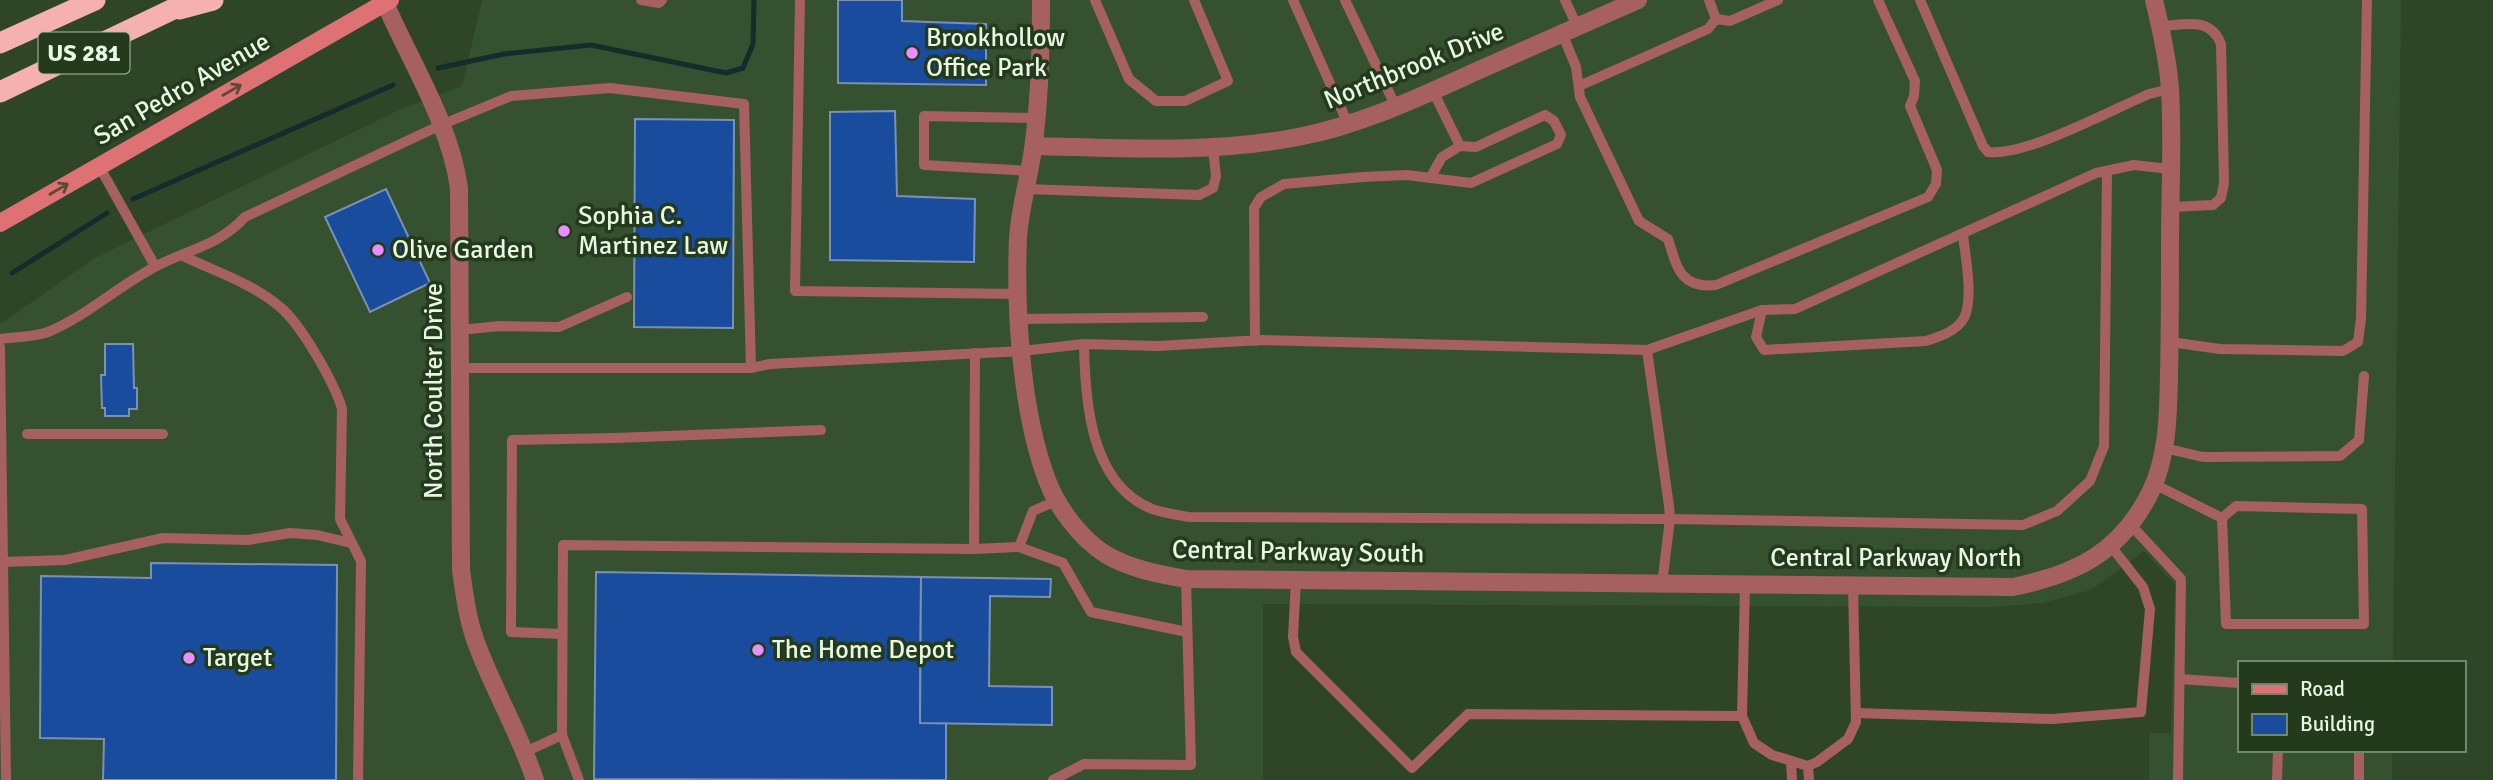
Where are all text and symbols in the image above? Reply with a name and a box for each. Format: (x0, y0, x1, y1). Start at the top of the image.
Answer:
street label: Northbrook Drive (1319, 15, 1509, 117)
place label: Brookhollow Office Park (926, 22, 1065, 84)
street label: San Pedro Avenue (88, 26, 276, 152)
road number: US 281 (38, 32, 130, 74)
marker: Brookhollow Office Park (904, 45, 920, 61)
one-way arrow (222, 83, 242, 97)
one-way arrow (49, 182, 69, 196)
place label: Sophia C. Martinez Law (578, 200, 728, 262)
marker: Sophia C. Martinez Law (556, 223, 572, 239)
place label: Olive Garden (392, 234, 534, 266)
marker: Olive Garden (370, 242, 386, 258)
street label: North Coulter Drive (418, 283, 450, 499)
street label: Central Parkway South (1172, 534, 1424, 570)
street label: Central Parkway North (1770, 542, 2022, 574)
place label: The Home Depot (772, 634, 954, 666)
place label: Target (203, 642, 272, 674)
marker: The Home Depot (750, 642, 766, 658)
marker: Target (181, 650, 197, 666)
legend (2238, 661, 2465, 752)
text: Road (2300, 676, 2345, 702)
text: Building (2300, 711, 2375, 737)

